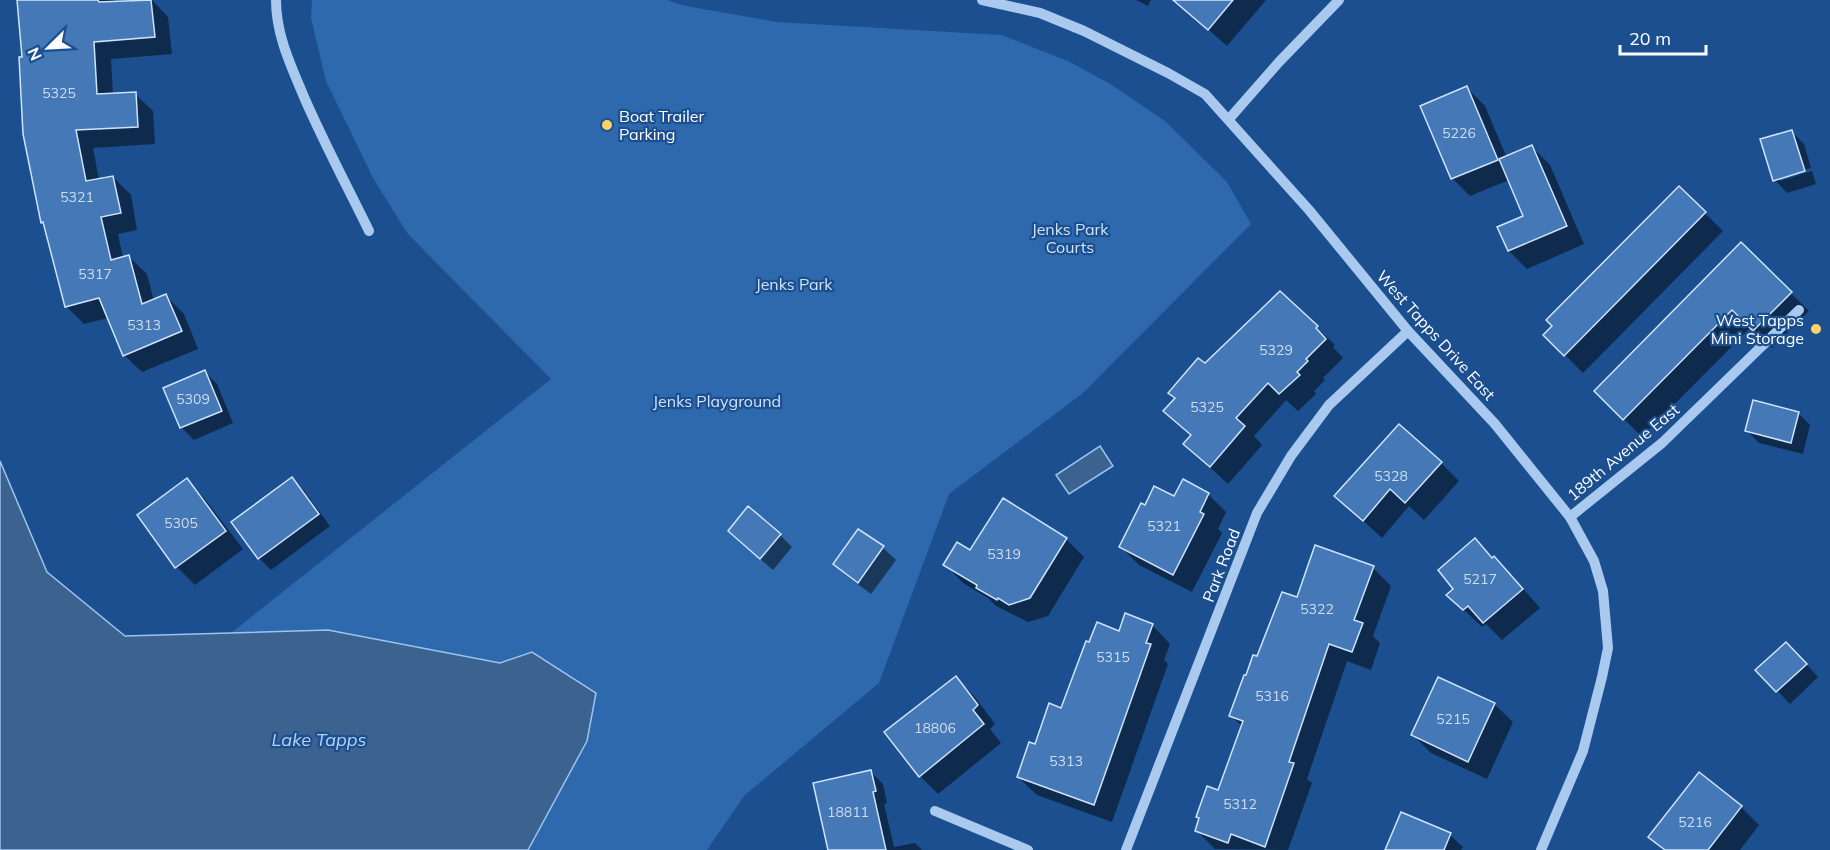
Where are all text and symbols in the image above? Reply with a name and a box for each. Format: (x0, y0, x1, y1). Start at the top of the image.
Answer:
north arrow (18, 18, 78, 78)
scale bar (1620, 18, 1706, 56)
text: 20 m (1629, 27, 1671, 50)
text: N (23, 45, 46, 64)
house number: 5325 (42, 84, 76, 102)
place label: Boat Trailer Parking (619, 106, 704, 144)
marker: Boat Trailer Parking (600, 118, 614, 132)
house number: 5226 (1442, 124, 1476, 142)
house number: 5321 (60, 188, 94, 206)
park label: Jenks Park Courts (1031, 219, 1109, 257)
house number: 5317 (78, 265, 112, 283)
street label: West Tapps Drive East (1372, 266, 1500, 404)
park label: Jenks Park (755, 274, 833, 294)
place label: West Tapps Mini Storage (1711, 310, 1804, 348)
house number: 5313 (127, 316, 161, 334)
marker: West Tapps Mini Storage (1809, 322, 1823, 336)
house number: 5329 (1259, 341, 1293, 359)
house number: 5309 (176, 390, 210, 408)
park label: Jenks Playground (653, 391, 781, 411)
house number: 5325 (1190, 398, 1224, 416)
street label: 189th Avenue East (1563, 399, 1683, 505)
house number: 5328 (1374, 467, 1408, 485)
house number: 5305 (164, 514, 198, 532)
house number: 5321 (1147, 517, 1181, 535)
street label: Park Road (1198, 525, 1244, 605)
house number: 5319 (987, 545, 1021, 563)
house number: 5217 (1463, 570, 1497, 588)
house number: 5322 (1300, 600, 1334, 618)
house number: 5315 (1096, 648, 1130, 666)
house number: 5316 (1255, 687, 1289, 705)
house number: 5215 (1436, 710, 1470, 728)
house number: 18806 (914, 719, 956, 737)
water label: Lake Tapps (272, 728, 367, 751)
house number: 5313 (1049, 752, 1083, 770)
house number: 5312 (1223, 795, 1257, 813)
house number: 18811 (827, 803, 869, 821)
house number: 5216 (1678, 813, 1712, 831)

